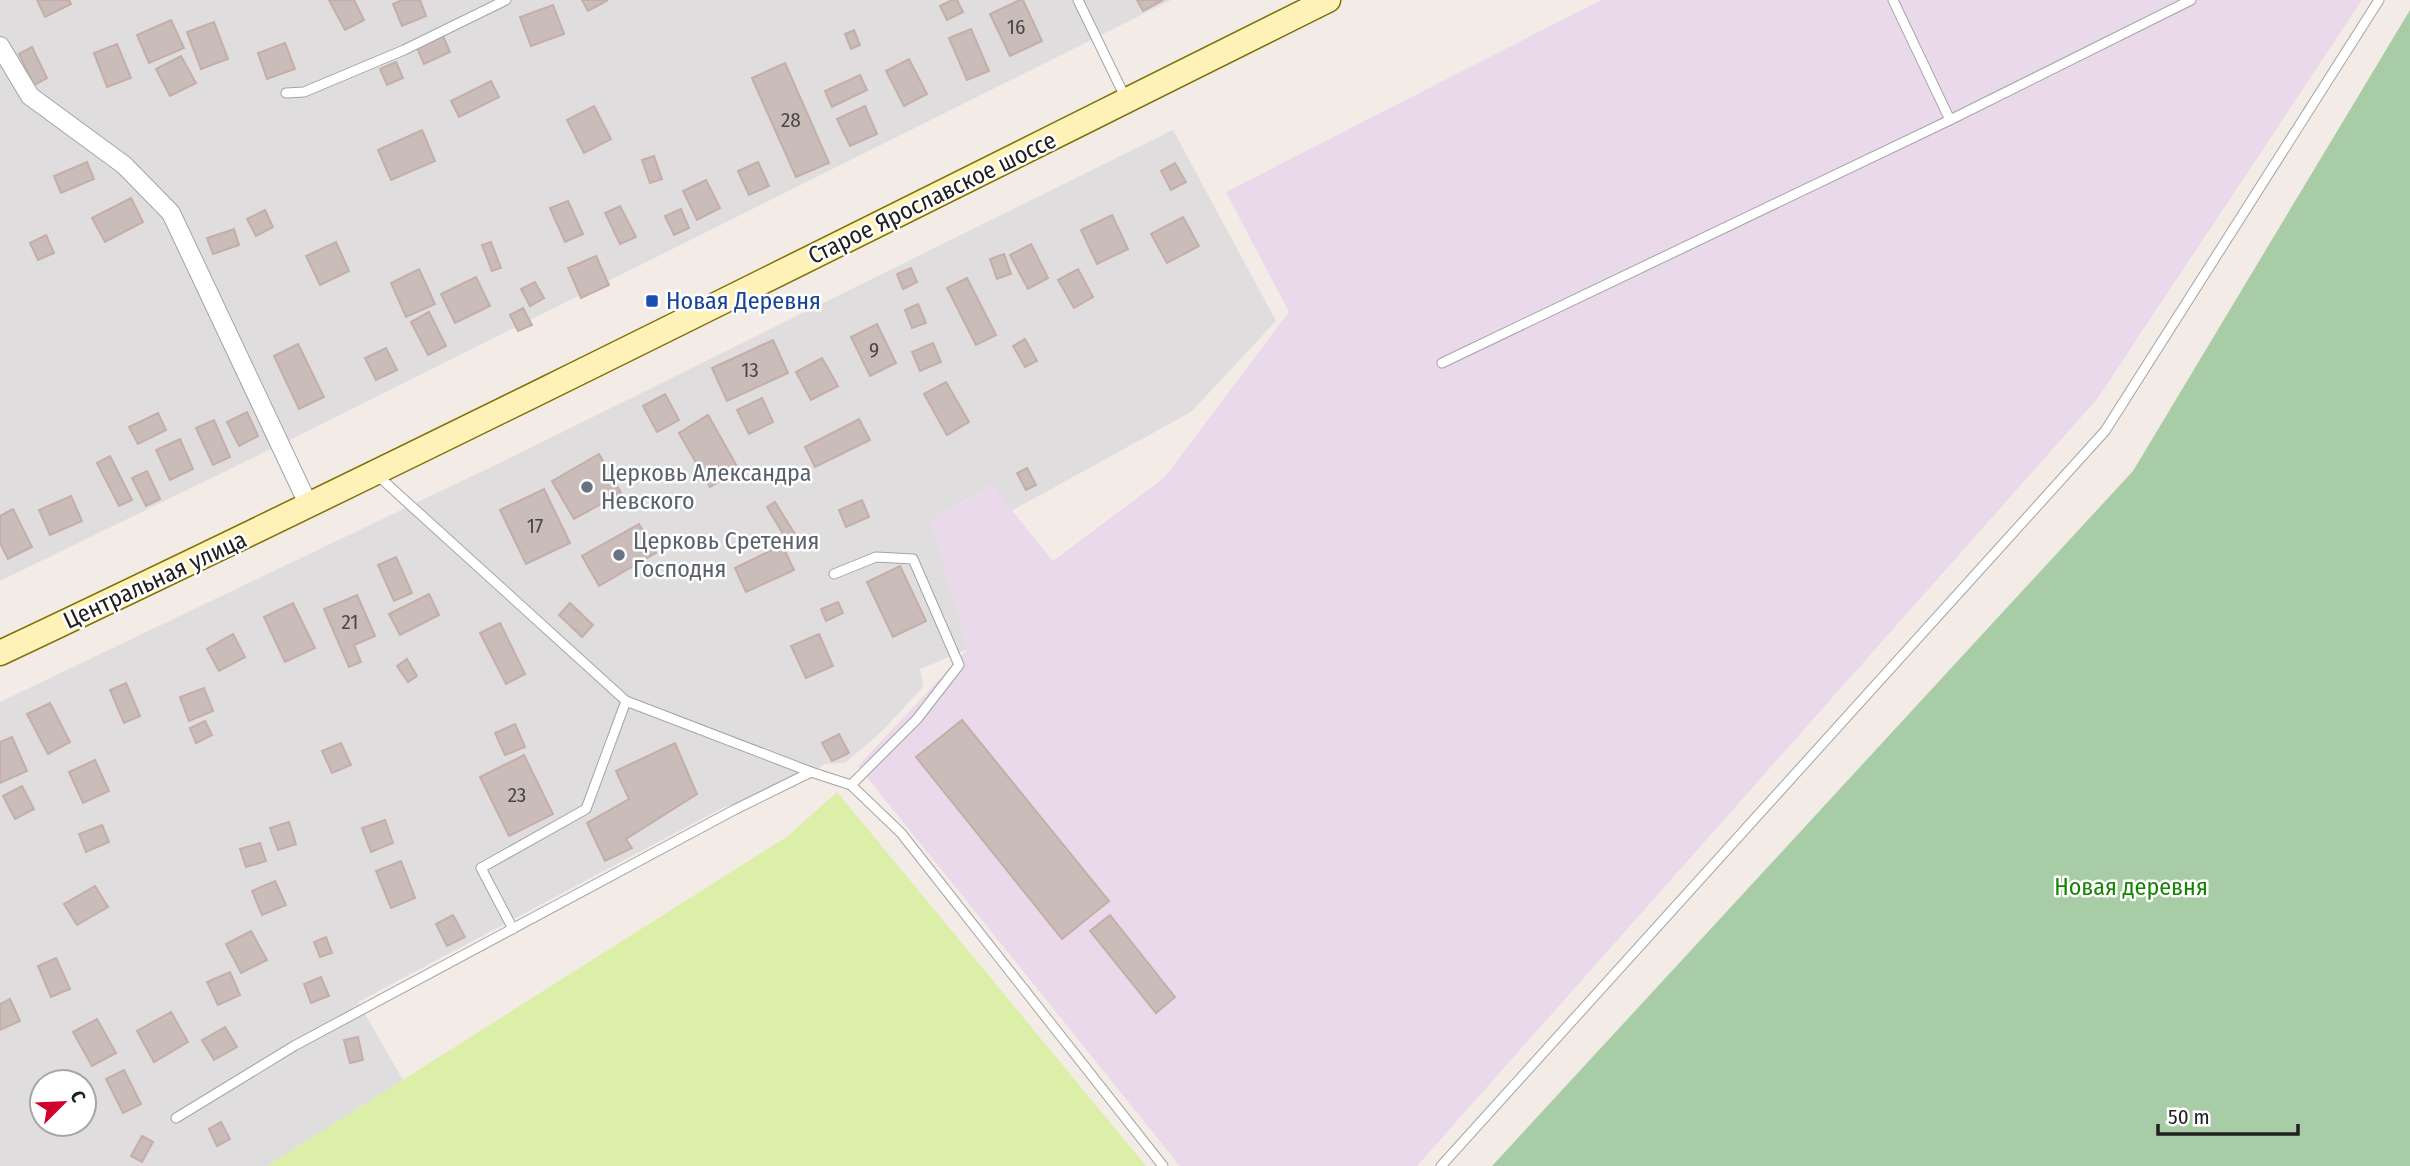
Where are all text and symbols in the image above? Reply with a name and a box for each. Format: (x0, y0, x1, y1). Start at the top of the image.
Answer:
house number: 16 (1007, 14, 1025, 40)
house number: 28 (781, 107, 801, 133)
street label: Старое Ярославское шоссе (804, 126, 1060, 270)
place label: Новая Деревня (666, 287, 821, 315)
marker: Новая Деревня (644, 293, 660, 309)
house number: 9 (869, 337, 879, 363)
house number: 13 (741, 357, 759, 383)
place label: Церковь Александра Невского (601, 459, 811, 515)
marker: Церковь Александра Невского (579, 479, 595, 495)
house number: 17 (527, 513, 543, 539)
street label: Центральная улица (59, 525, 251, 635)
place label: Церковь Сретения Господня (633, 527, 819, 583)
marker: Церковь Сретения Господня (611, 547, 627, 563)
house number: 21 (342, 609, 359, 635)
house number: 23 (508, 782, 526, 808)
park label: Новая деревня (2054, 873, 2208, 901)
north arrow (28, 1068, 98, 1138)
text: С (66, 1087, 91, 1106)
scale bar (2158, 1092, 2298, 1136)
text: 50 m (2168, 1104, 2210, 1130)

